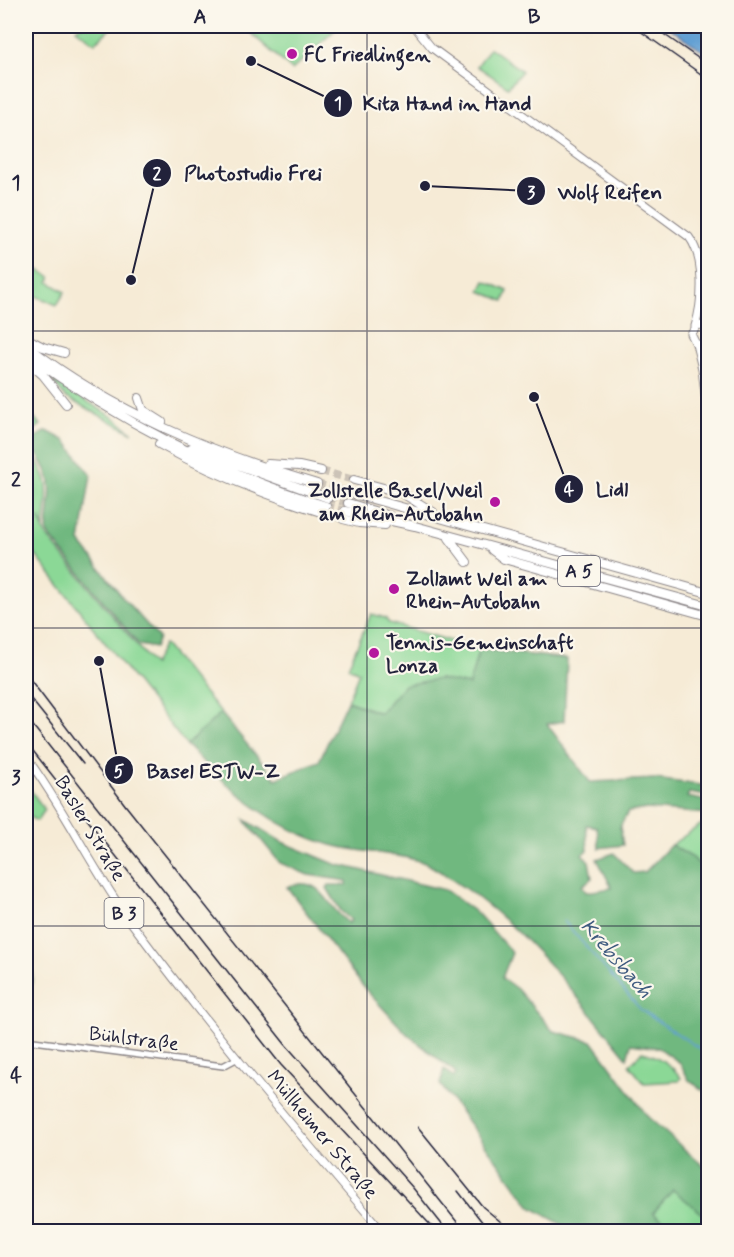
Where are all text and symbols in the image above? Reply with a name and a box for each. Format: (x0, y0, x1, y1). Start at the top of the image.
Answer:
text: A (193, 4, 207, 31)
text: B (528, 4, 541, 31)
place label: FC Friedlingen (304, 42, 431, 71)
marker: FC Friedlingen (285, 47, 299, 61)
callout: Kita Hand in Hand (323, 83, 541, 122)
text: Kita Hand in Hand (362, 90, 532, 118)
text: 1 (334, 92, 342, 116)
callout: Photostudio Frei (142, 153, 334, 192)
text: Photostudio Frei (184, 160, 322, 188)
text: 2 (153, 162, 162, 186)
text: 1 (12, 170, 20, 197)
callout: Wolf Reifen (516, 172, 675, 211)
text: Wolf Reifen (557, 179, 662, 207)
text: 3 (527, 181, 536, 205)
text: 2 (11, 467, 21, 494)
callout: Lidl (554, 469, 641, 508)
text: Lidl (596, 476, 628, 504)
place label: Zollstelle Basel/Weil am Rhein-Autobahn (308, 478, 483, 528)
text: 4 (564, 478, 575, 502)
marker: Zollstelle Basel/Weil am Rhein-Autobahn (488, 495, 502, 509)
road number: A 5 (558, 556, 600, 586)
place label: Zollamt Weil am Rhein-Autobahn (406, 566, 547, 616)
marker: Zollamt Weil am Rhein-Autobahn (387, 582, 401, 596)
place label: Tennis-Gemeinschaft Lonza (386, 630, 574, 680)
marker: Tennis-Gemeinschaft Lonza (367, 646, 381, 660)
callout: Basel ESTW-Z (104, 751, 291, 790)
text: Basel ESTW-Z (146, 758, 280, 786)
text: 5 (114, 760, 125, 784)
text: 3 (11, 765, 21, 792)
street label: Basler Straße (48, 771, 132, 887)
road number: B 3 (104, 898, 144, 928)
water label: Krebsbach (574, 913, 659, 1004)
street label: Bühlstraße (87, 1021, 180, 1058)
text: 4 (10, 1063, 22, 1090)
street label: Müllheimer Straße (260, 1065, 384, 1205)

